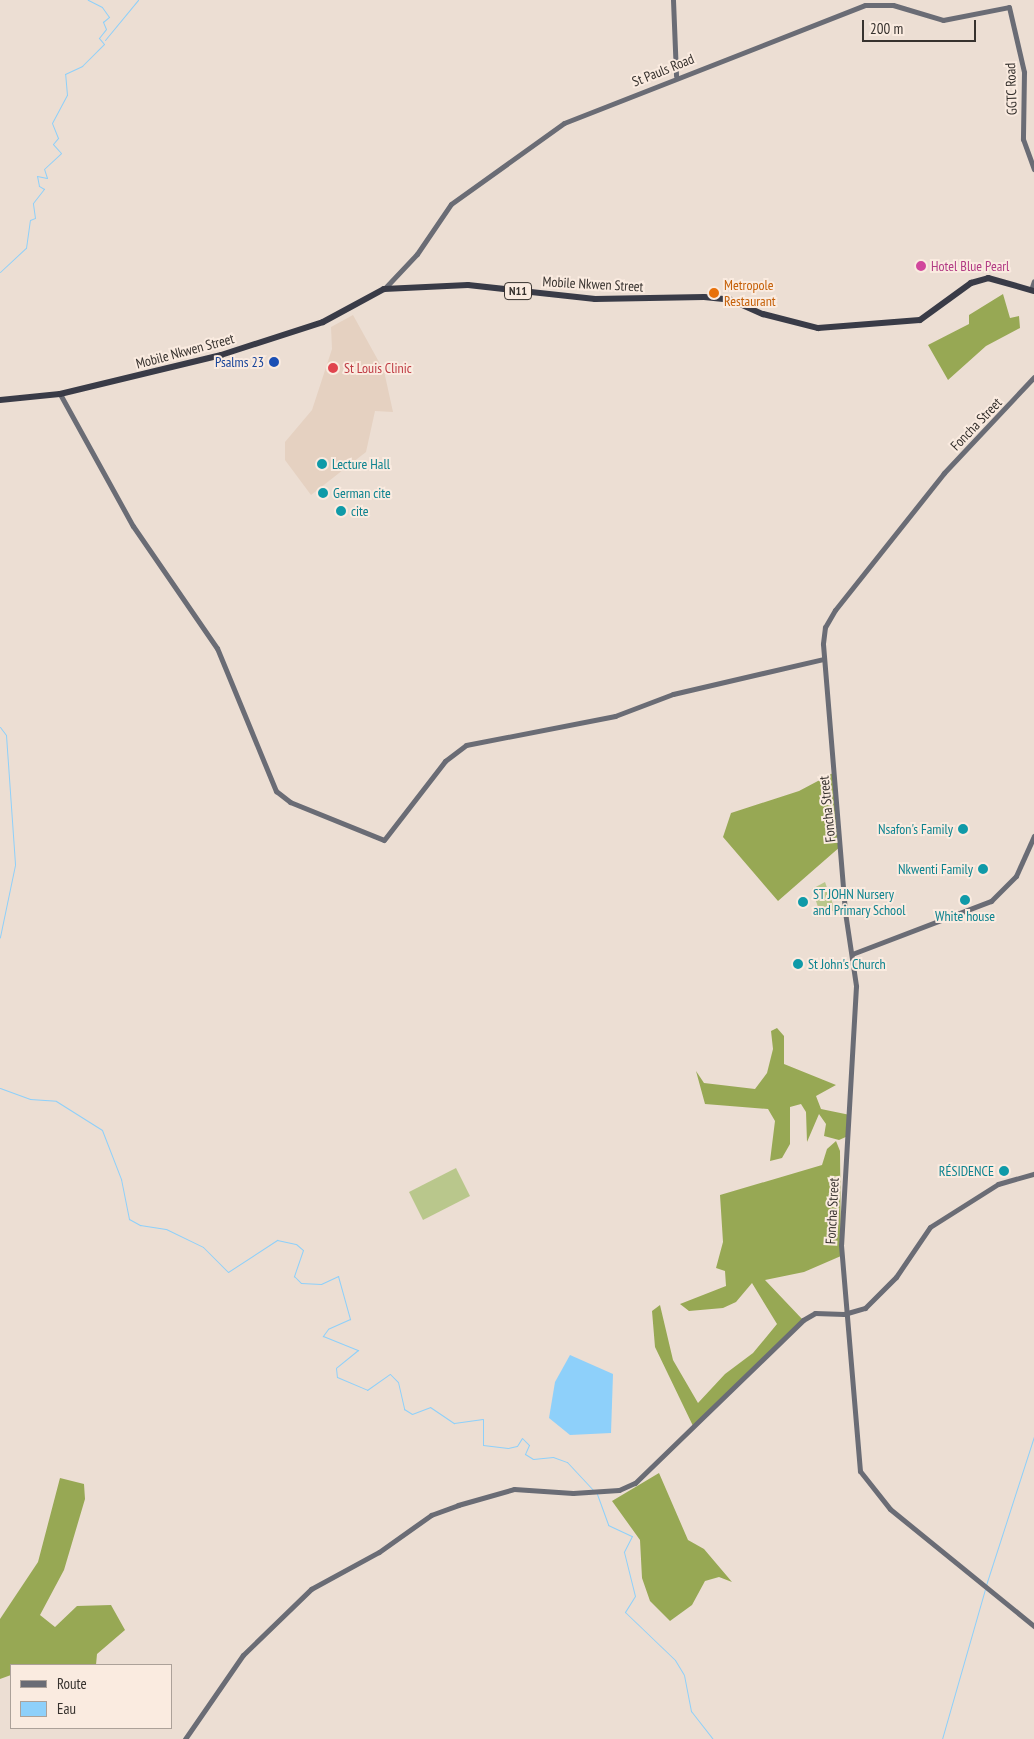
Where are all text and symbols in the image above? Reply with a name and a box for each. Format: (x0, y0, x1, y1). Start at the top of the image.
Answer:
scale bar (864, 10, 978, 42)
text: 200 m (870, 19, 903, 38)
street label: St Pauls Road (630, 50, 696, 90)
street label: GGTC Road (1002, 62, 1020, 116)
place label: Hotel Blue Pearl (931, 258, 1009, 274)
marker: Hotel Blue Pearl (915, 260, 927, 272)
street label: Mobile Nkwen Street (542, 273, 644, 295)
place label: Metropole Restaurant (724, 277, 776, 310)
road number: N11 (503, 282, 533, 300)
marker: Metropole Restaurant (708, 287, 720, 299)
street label: Mobile Nkwen Street (134, 330, 236, 372)
place label: Psalms 23 (215, 354, 264, 370)
marker: Psalms 23 (268, 356, 280, 368)
place label: St Louis Clinic (344, 360, 412, 376)
marker: St Louis Clinic (326, 361, 340, 375)
street label: Foncha Street (947, 394, 1005, 454)
place label: Lecture Hall (332, 456, 390, 472)
marker: Lecture Hall (316, 458, 328, 470)
place label: German cite (333, 485, 391, 501)
marker: German cite (317, 487, 329, 499)
place label: cite (351, 503, 369, 519)
marker: cite (335, 505, 347, 517)
street label: Foncha Street (815, 775, 839, 843)
place label: Nsafon's Family (878, 821, 953, 837)
marker: Nsafon's Family (957, 823, 969, 835)
place label: Nkwenti Family (898, 861, 973, 877)
marker: Nkwenti Family (977, 863, 989, 875)
place label: ST JOHN Nursery and Primary School (813, 886, 906, 919)
marker: White house (959, 894, 971, 906)
marker: ST JOHN Nursery and Primary School (797, 896, 809, 908)
place label: White house (935, 908, 995, 924)
place label: St John's Church (808, 956, 886, 972)
marker: St John's Church (792, 958, 804, 970)
place label: RÉSIDENCE (939, 1163, 994, 1179)
marker: RÉSIDENCE (998, 1165, 1010, 1177)
street label: Foncha Street (822, 1177, 842, 1245)
legend (10, 1664, 172, 1729)
text: Route (57, 1674, 87, 1693)
text: Eau (57, 1699, 76, 1718)

